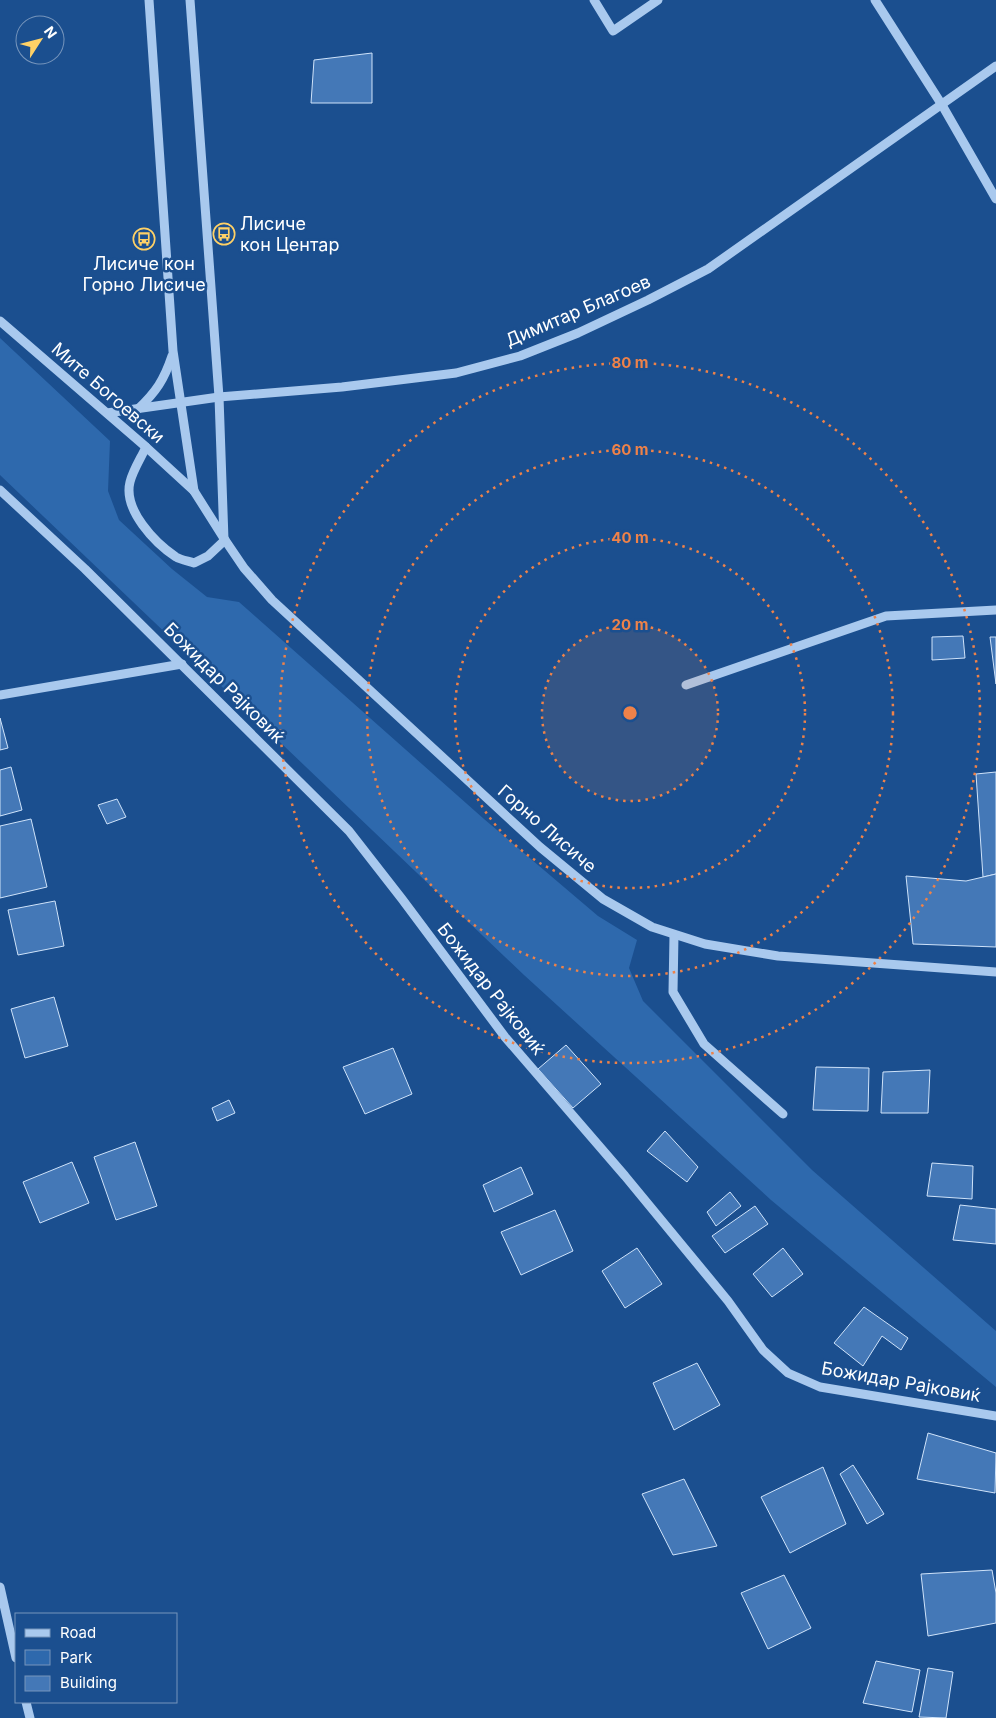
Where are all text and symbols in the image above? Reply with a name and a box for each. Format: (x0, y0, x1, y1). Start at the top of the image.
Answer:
north arrow (15, 15, 65, 65)
text: N (41, 23, 61, 41)
place label: Лисиче кон Центар (240, 213, 339, 255)
bus stop icon: Лисиче кон Центар (212, 222, 236, 246)
bus stop icon: Лисиче кон Горно Лисиче (132, 227, 156, 251)
place label: Лисиче кон Горно Лисиче (82, 253, 206, 295)
street label: Димитар Благоев (502, 270, 654, 351)
street label: Мите Богоевски (48, 338, 169, 447)
text: 80 m (611, 353, 649, 372)
text: 60 m (611, 440, 649, 459)
text: 40 m (611, 528, 649, 547)
text: 20 m (612, 615, 648, 634)
street label: Божидар Рајковиќ (160, 618, 289, 747)
centre of rings (621, 704, 639, 722)
street label: Горно Лисиче (494, 780, 601, 877)
street label: Божидар Рајковиќ (433, 919, 550, 1059)
street label: Божидар Рајковиќ (820, 1357, 983, 1406)
legend (15, 1613, 178, 1703)
text: Road (60, 1623, 96, 1642)
text: Park (60, 1648, 93, 1667)
text: Building (60, 1673, 117, 1692)

